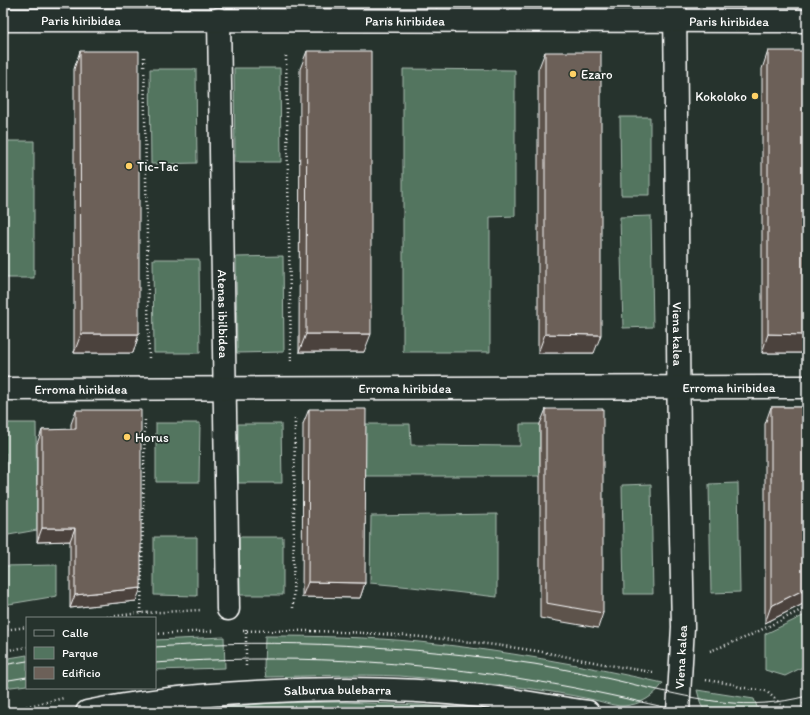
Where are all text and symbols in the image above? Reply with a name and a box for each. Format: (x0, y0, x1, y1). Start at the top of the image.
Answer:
street label: Paris hiribidea (41, 13, 121, 28)
street label: Paris hiribidea (365, 13, 445, 28)
street label: Paris hiribidea (689, 13, 769, 28)
place label: Ezaro (581, 67, 613, 82)
marker: Ezaro (568, 69, 578, 79)
place label: Kokoloko (695, 89, 747, 104)
marker: Kokoloko (750, 91, 760, 101)
place label: Tic-Tac (137, 159, 179, 174)
marker: Tic-Tac (124, 161, 134, 171)
street label: Atenas ibilbidea (215, 269, 232, 359)
street label: Viena kalea (670, 302, 686, 366)
street label: Erroma hiribidea (358, 380, 452, 396)
street label: Erroma hiribidea (682, 380, 776, 395)
street label: Erroma hiribidea (34, 381, 128, 396)
place label: Horus (135, 430, 169, 445)
marker: Horus (122, 432, 132, 442)
legend (26, 617, 156, 689)
street label: Viena kalea (672, 624, 690, 689)
text: Calle (62, 626, 89, 640)
text: Parque (62, 646, 98, 660)
text: Edificio (62, 666, 101, 680)
street label: Salburua bulebarra (283, 681, 392, 698)

